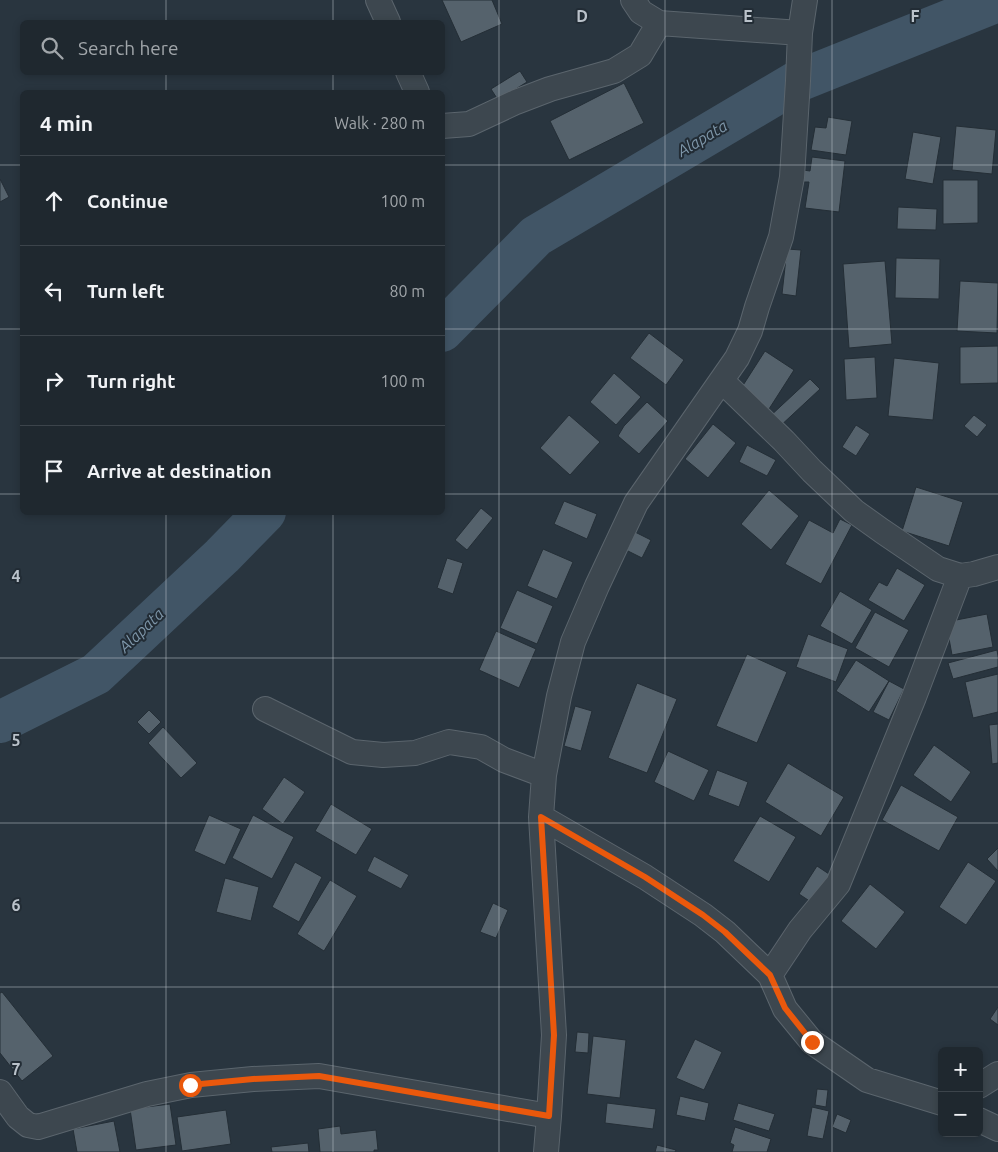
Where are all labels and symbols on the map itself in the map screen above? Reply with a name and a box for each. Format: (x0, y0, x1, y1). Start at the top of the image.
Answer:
text: D (576, 7, 588, 25)
text: E (743, 7, 753, 25)
text: F (911, 7, 920, 25)
water label: Alapata (673, 116, 731, 160)
text: 4 (11, 567, 21, 585)
water label: Alapata (114, 604, 167, 656)
text: 5 (11, 731, 21, 749)
text: 6 (11, 896, 21, 914)
route end (801, 1031, 824, 1054)
text: 7 (11, 1060, 21, 1078)
route start (179, 1074, 202, 1097)

